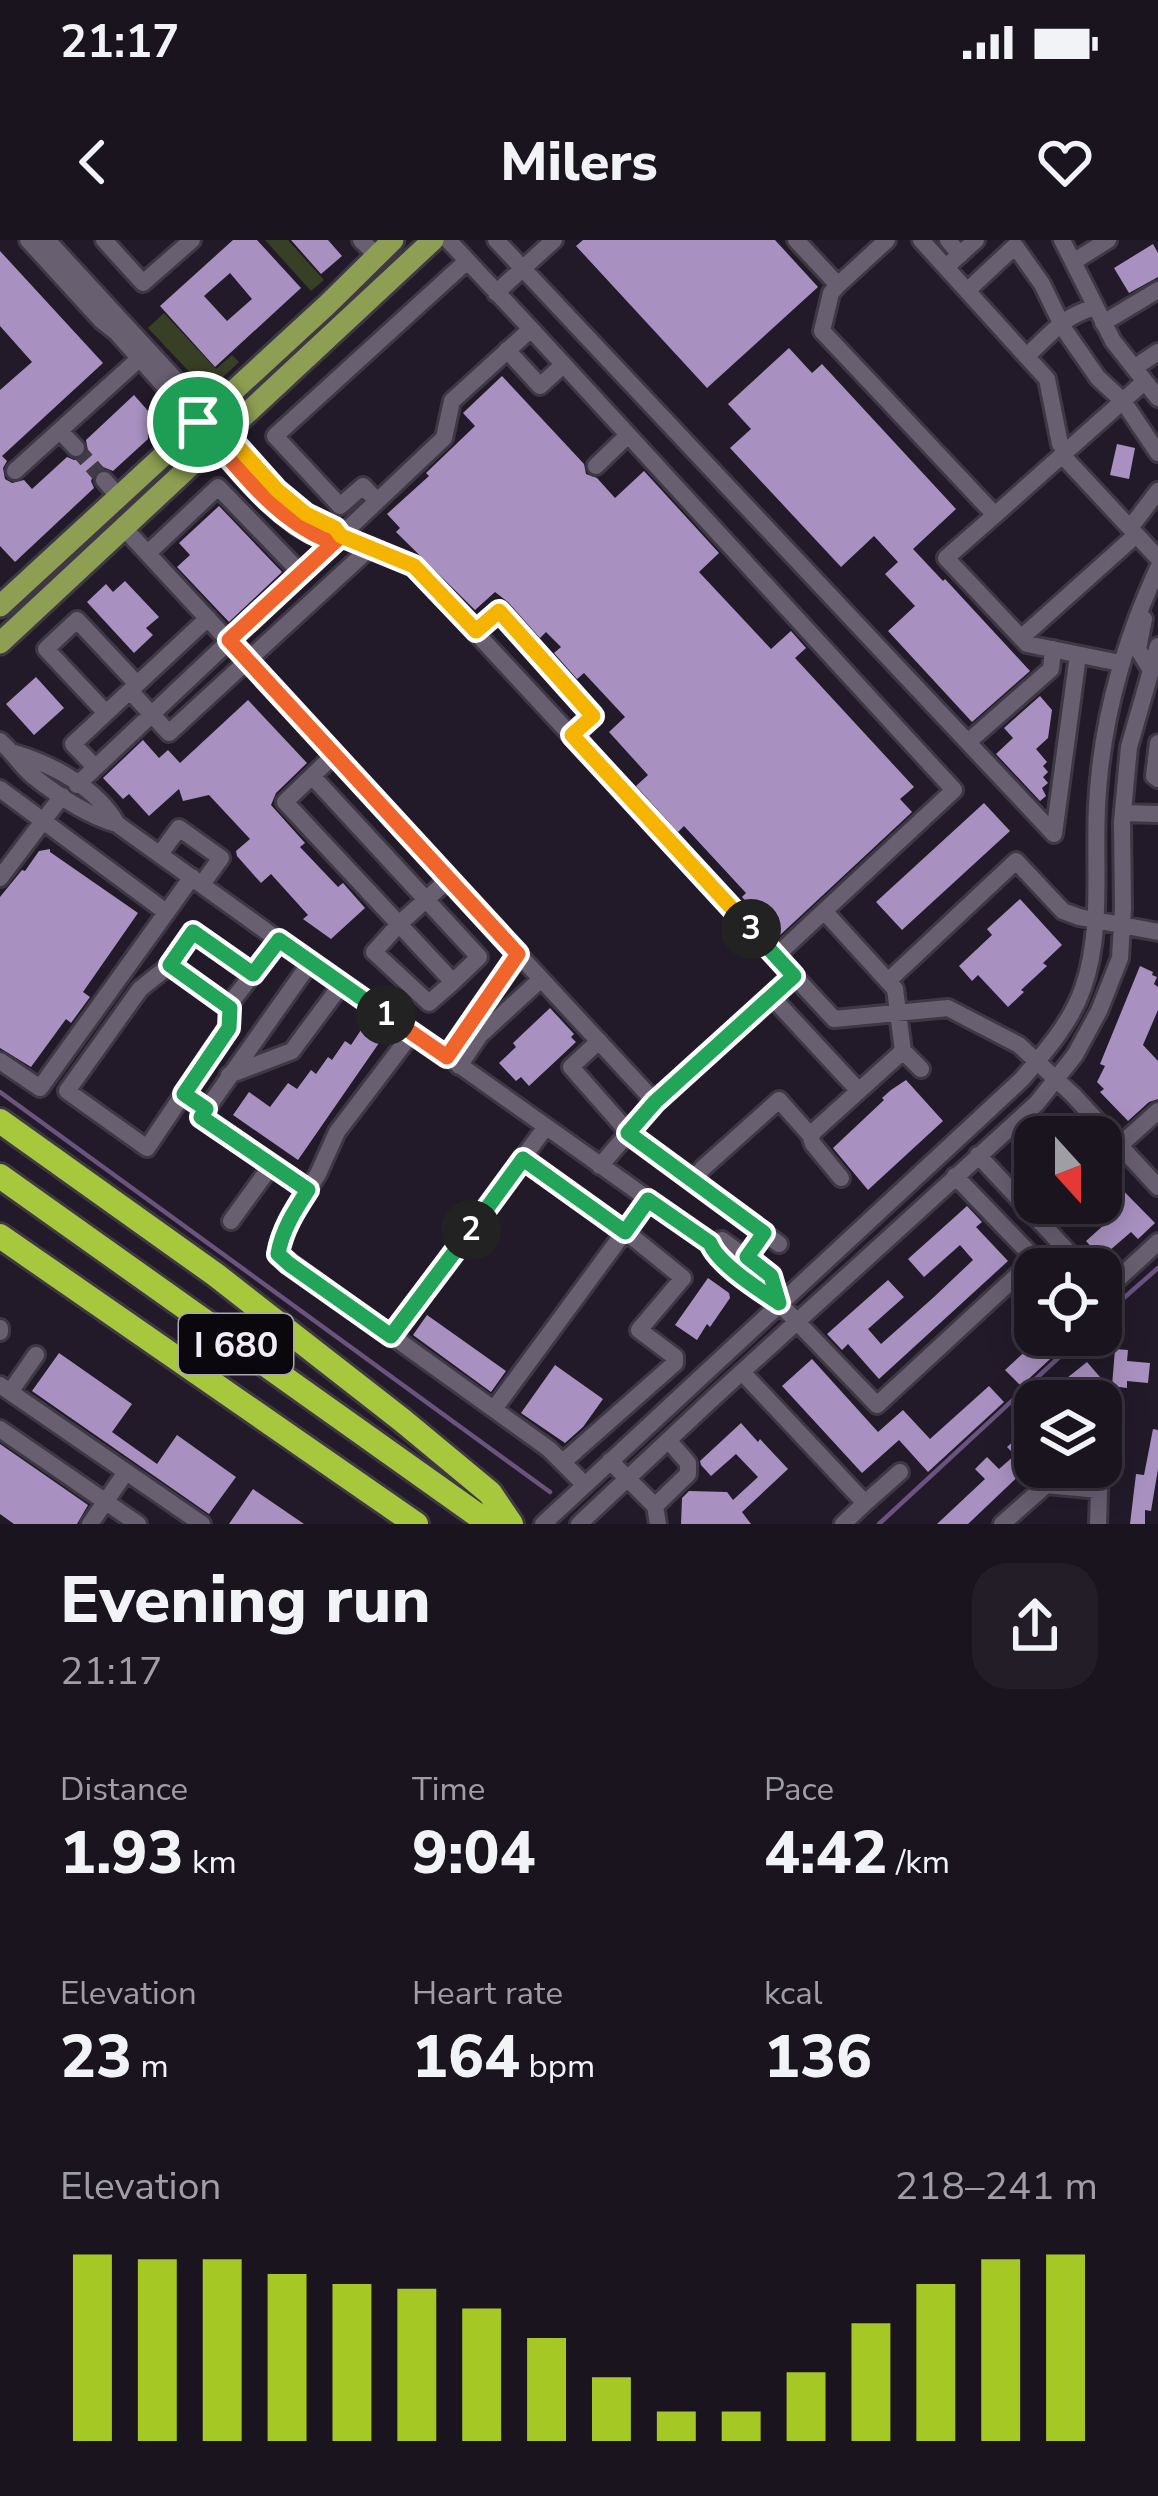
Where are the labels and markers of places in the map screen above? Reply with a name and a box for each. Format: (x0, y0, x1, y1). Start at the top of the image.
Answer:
pin (147, 371, 249, 473)
pin: 3 (721, 899, 781, 959)
pin: 1 (356, 985, 416, 1045)
pin: 2 (441, 1200, 501, 1260)

